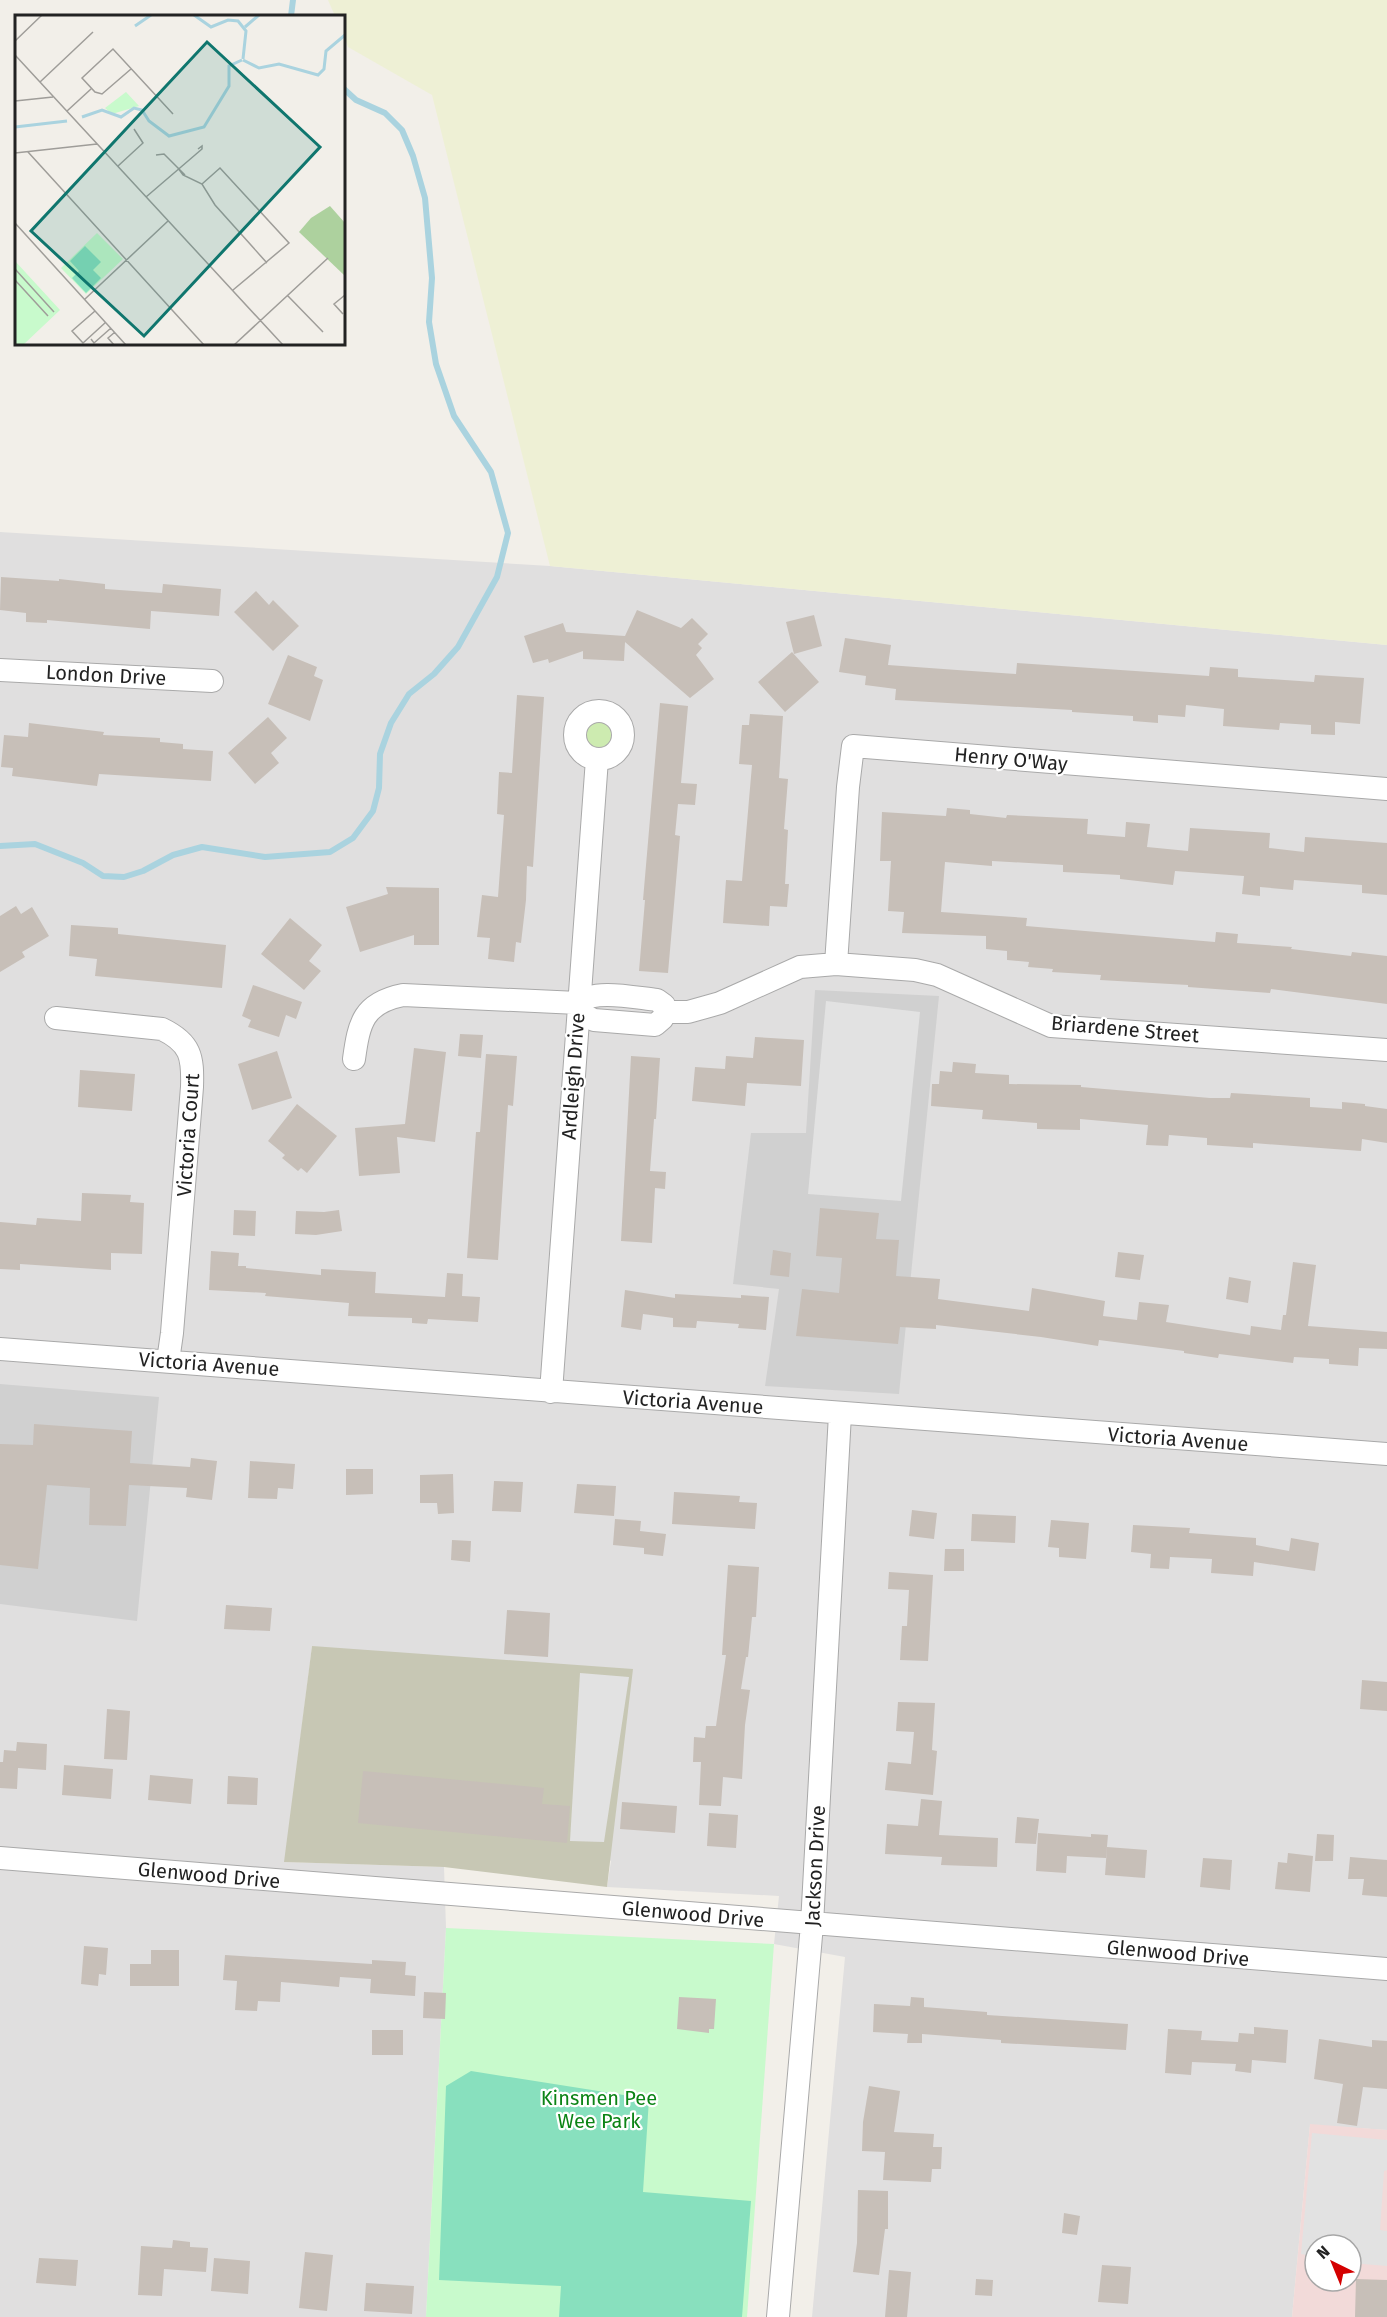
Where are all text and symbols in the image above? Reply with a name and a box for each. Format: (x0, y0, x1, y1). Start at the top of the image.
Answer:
inset map (15, 15, 345, 345)
street label: London Drive (45, 660, 167, 690)
street label: Henry O'Way (953, 742, 1069, 776)
street label: Briardene Street (1050, 1011, 1201, 1047)
street label: Ardleigh Drive (557, 1012, 589, 1140)
street label: Victoria Court (172, 1072, 204, 1197)
street label: Victoria Avenue (138, 1347, 280, 1381)
street label: Victoria Avenue (622, 1385, 764, 1419)
street label: Victoria Avenue (1107, 1422, 1249, 1456)
street label: Jackson Drive (800, 1805, 830, 1927)
street label: Glenwood Drive (137, 1857, 281, 1893)
street label: Glenwood Drive (621, 1896, 765, 1932)
street label: Glenwood Drive (1106, 1935, 1250, 1971)
park label: Kinsmen Pee Wee Park (541, 2086, 657, 2133)
north arrow (1303, 2233, 1363, 2293)
text: N (1313, 2242, 1333, 2263)

